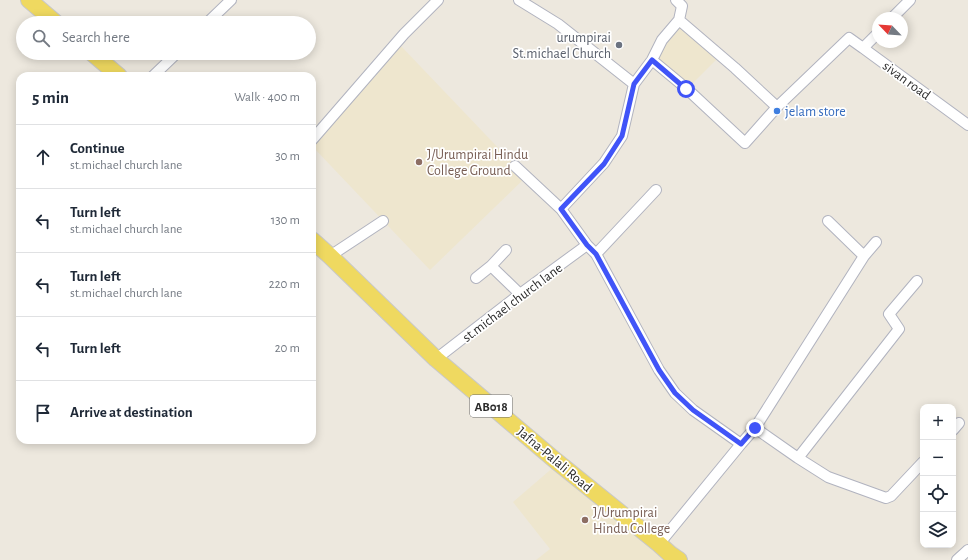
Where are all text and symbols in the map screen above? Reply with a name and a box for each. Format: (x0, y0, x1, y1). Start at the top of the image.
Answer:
north arrow (872, 12, 908, 48)
search box (16, 16, 316, 60)
icon: search (30, 27, 52, 49)
text: Search here (62, 30, 130, 45)
place label: urumpirai St.michael Church (512, 31, 611, 61)
marker: urumpirai St.michael Church (614, 40, 624, 50)
street label: sivan road (880, 59, 933, 103)
route start (677, 80, 695, 98)
text: 5 min (32, 89, 69, 106)
text: Walk · 400 m (234, 91, 300, 104)
place label: jelam store (785, 105, 846, 119)
marker: jelam store (772, 106, 782, 116)
text: Continue (70, 141, 125, 156)
icon: ahead (32, 146, 54, 168)
place label: J/Urumpirai Hindu College Ground (427, 148, 528, 178)
text: 30 m (275, 150, 300, 163)
marker: J/Urumpirai Hindu College Ground (414, 157, 424, 167)
text: st.michael church lane (70, 159, 182, 172)
text: Turn left (70, 205, 121, 220)
icon: left (32, 210, 54, 232)
text: 130 m (271, 214, 300, 227)
text: st.michael church lane (70, 223, 182, 236)
street label: st.michael church lane (460, 261, 565, 345)
text: Turn left (70, 269, 121, 284)
icon: left (32, 274, 54, 296)
text: 220 m (269, 278, 300, 291)
text: st.michael church lane (70, 287, 182, 300)
icon: left (32, 338, 54, 360)
text: Turn left (70, 341, 121, 356)
text: 20 m (275, 342, 300, 355)
road number: AB018 (470, 395, 512, 417)
icon: arrive (32, 402, 54, 424)
map controls (920, 404, 956, 548)
button: + (920, 404, 956, 440)
text: Arrive at destination (70, 405, 193, 420)
route end (746, 419, 764, 437)
street label: Jafna-Palali Road (514, 425, 594, 495)
button: − (920, 440, 956, 476)
button: locate (920, 476, 956, 512)
place label: J/Urumpirai Hindu College (593, 506, 670, 536)
button: layers (920, 512, 956, 548)
marker: J/Urumpirai Hindu College (580, 515, 590, 525)

